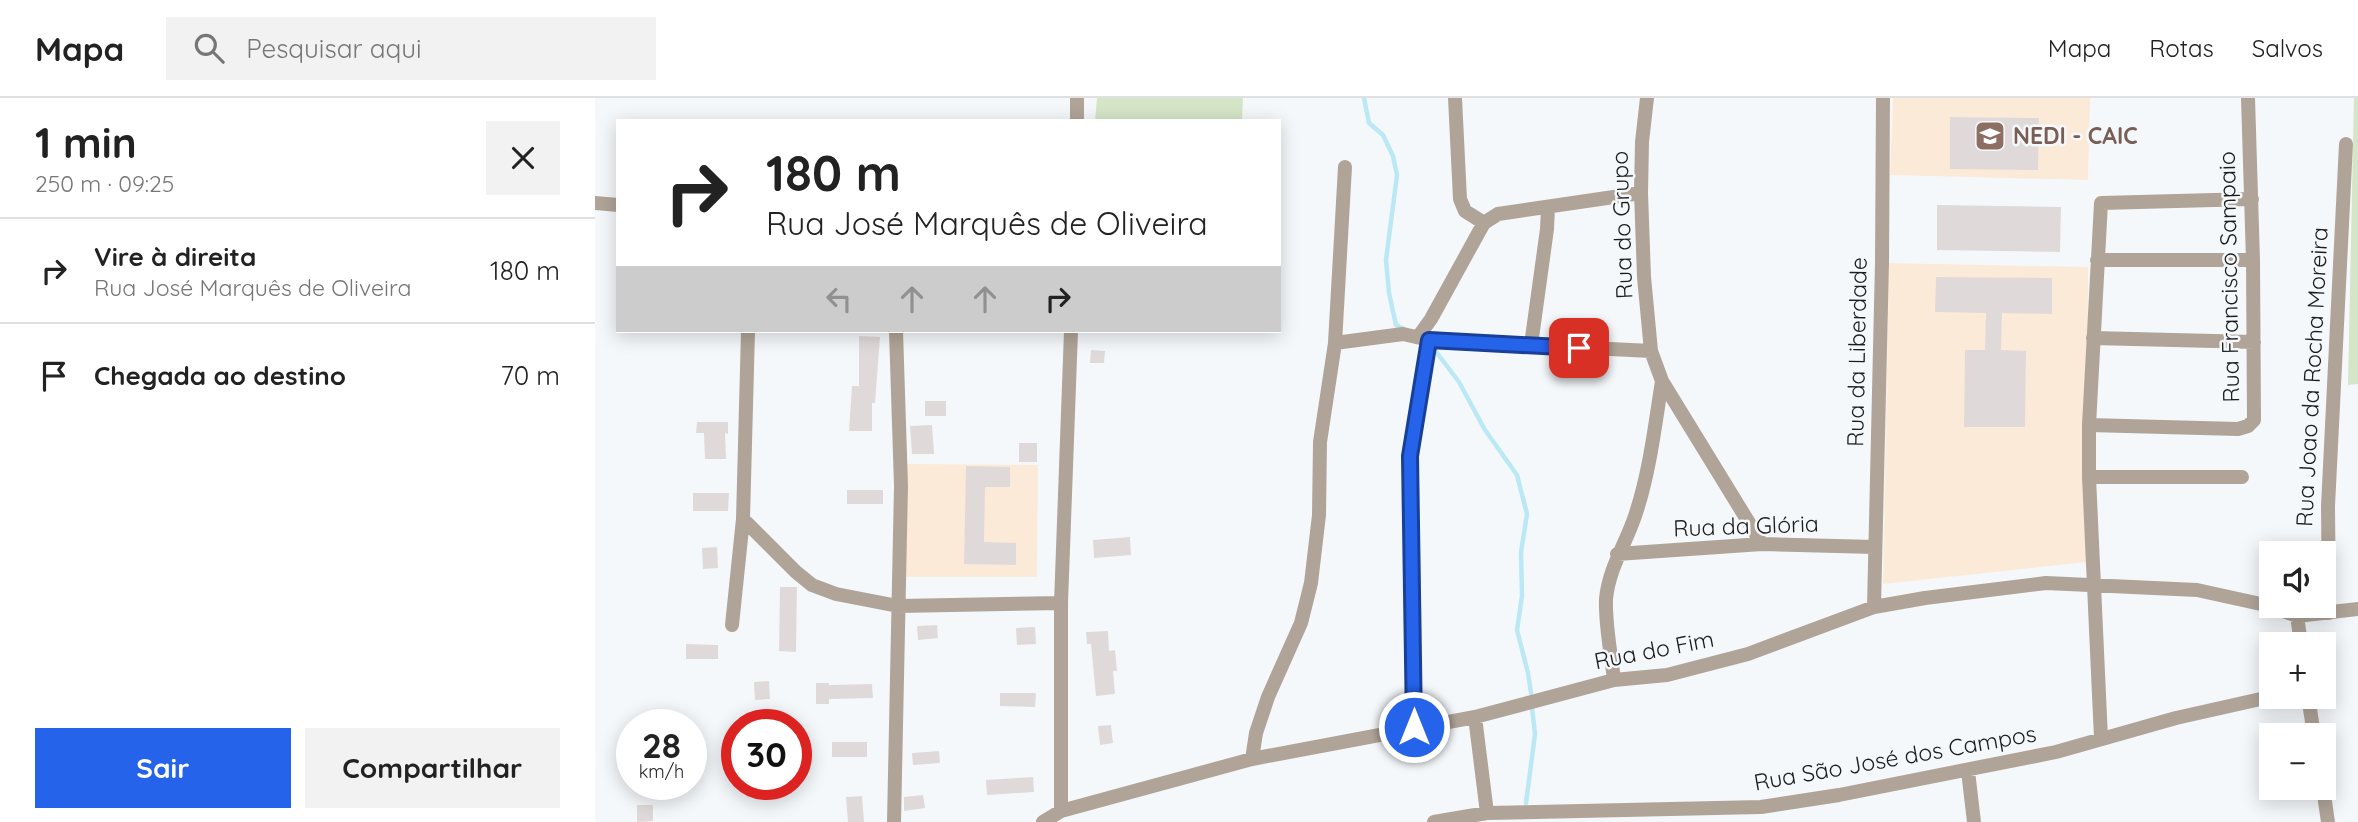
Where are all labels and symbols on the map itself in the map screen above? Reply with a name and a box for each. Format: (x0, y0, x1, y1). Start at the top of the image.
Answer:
school or university icon: NEDI - CAIC (1973, 119, 2007, 153)
place label: NEDI - CAIC (2013, 121, 2138, 150)
street label: Rua do Grupo (1604, 150, 1639, 300)
street label: Rua Francisco Sampaio (2212, 151, 2245, 403)
street label: Rua Joao da Rocha Moreira (2289, 226, 2334, 527)
street label: Rua da Liberdade (1840, 257, 1873, 447)
pin (1549, 318, 1609, 378)
street label: Rua da Glória (1673, 508, 1819, 543)
street label: Rua do Fim (1591, 624, 1716, 675)
position arrow (1377, 690, 1451, 764)
speed limit sign: 30 (721, 709, 812, 800)
street label: Rua São José dos Campos (1752, 718, 2038, 797)

